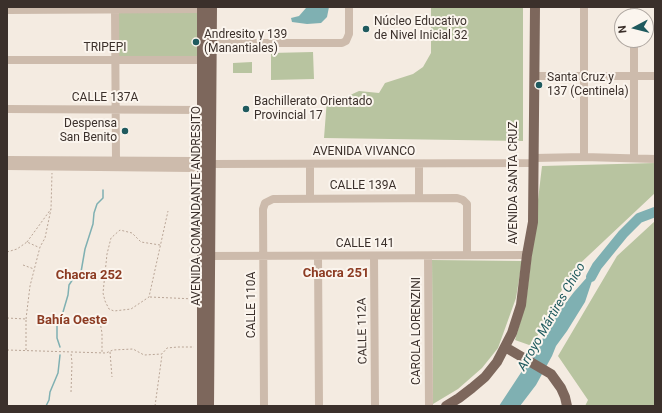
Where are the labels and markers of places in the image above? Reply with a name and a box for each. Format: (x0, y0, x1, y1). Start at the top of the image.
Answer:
place label: Núcleo Educativo de Nivel Inicial 32 (374, 15, 467, 43)
marker: Núcleo Educativo de Nivel Inicial 32 (361, 24, 371, 34)
place label: Andresito y 139 (Manantiales) (204, 28, 287, 56)
marker: Andresito y 139 (Manantiales) (191, 37, 201, 47)
place label: Santa Cruz y 137 (Centinela) (547, 71, 629, 99)
marker: Santa Cruz y 137 (Centinela) (534, 80, 544, 90)
place label: Bachillerato Orientado Provincial 17 (254, 95, 372, 123)
marker: Bachillerato Orientado Provincial 17 (241, 104, 251, 114)
place label: Despensa San Benito (60, 117, 117, 145)
marker: Despensa San Benito (120, 126, 130, 136)

